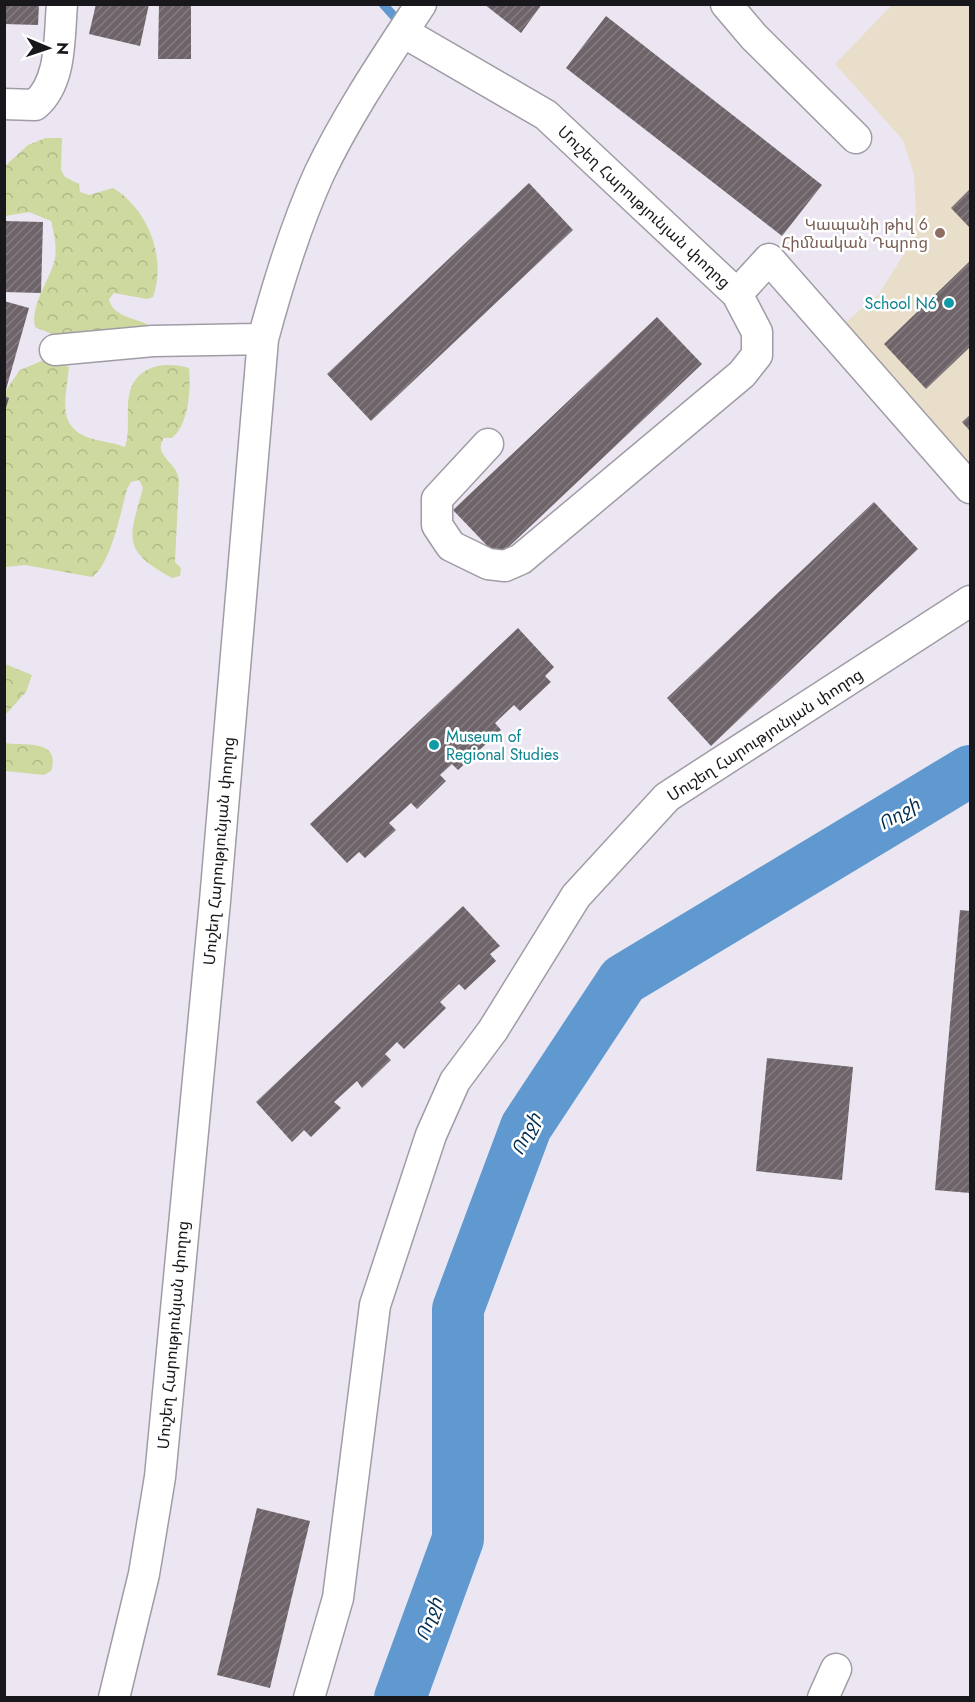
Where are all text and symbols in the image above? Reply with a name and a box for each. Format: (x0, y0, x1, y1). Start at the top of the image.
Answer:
north arrow (18, 18, 78, 78)
text: N (51, 42, 74, 55)
street label: Մուշեղ Հարությունյան փողոց (552, 120, 736, 294)
place label: Կապանի թիվ 6 Հիմնական Դպրոց (782, 213, 928, 254)
marker: Կապանի թիվ 6 Հիմնական Դպրոց (933, 226, 947, 240)
place label: School N6 (865, 292, 937, 315)
marker: School N6 (942, 296, 956, 310)
street label: Մուշեղ Հարությունյան փողոց (663, 663, 867, 807)
place label: Museum of Regional Studies (446, 725, 559, 766)
street label: Մուշեղ Հարությունյան փողոց (198, 736, 240, 966)
marker: Museum of Regional Studies (427, 738, 441, 752)
water label: Ողջի (873, 791, 925, 837)
water label: Ողջի (505, 1108, 548, 1160)
street label: Մուշեղ Հարությունյան փողոց (152, 1220, 194, 1450)
water label: Ողջի (409, 1593, 449, 1644)

